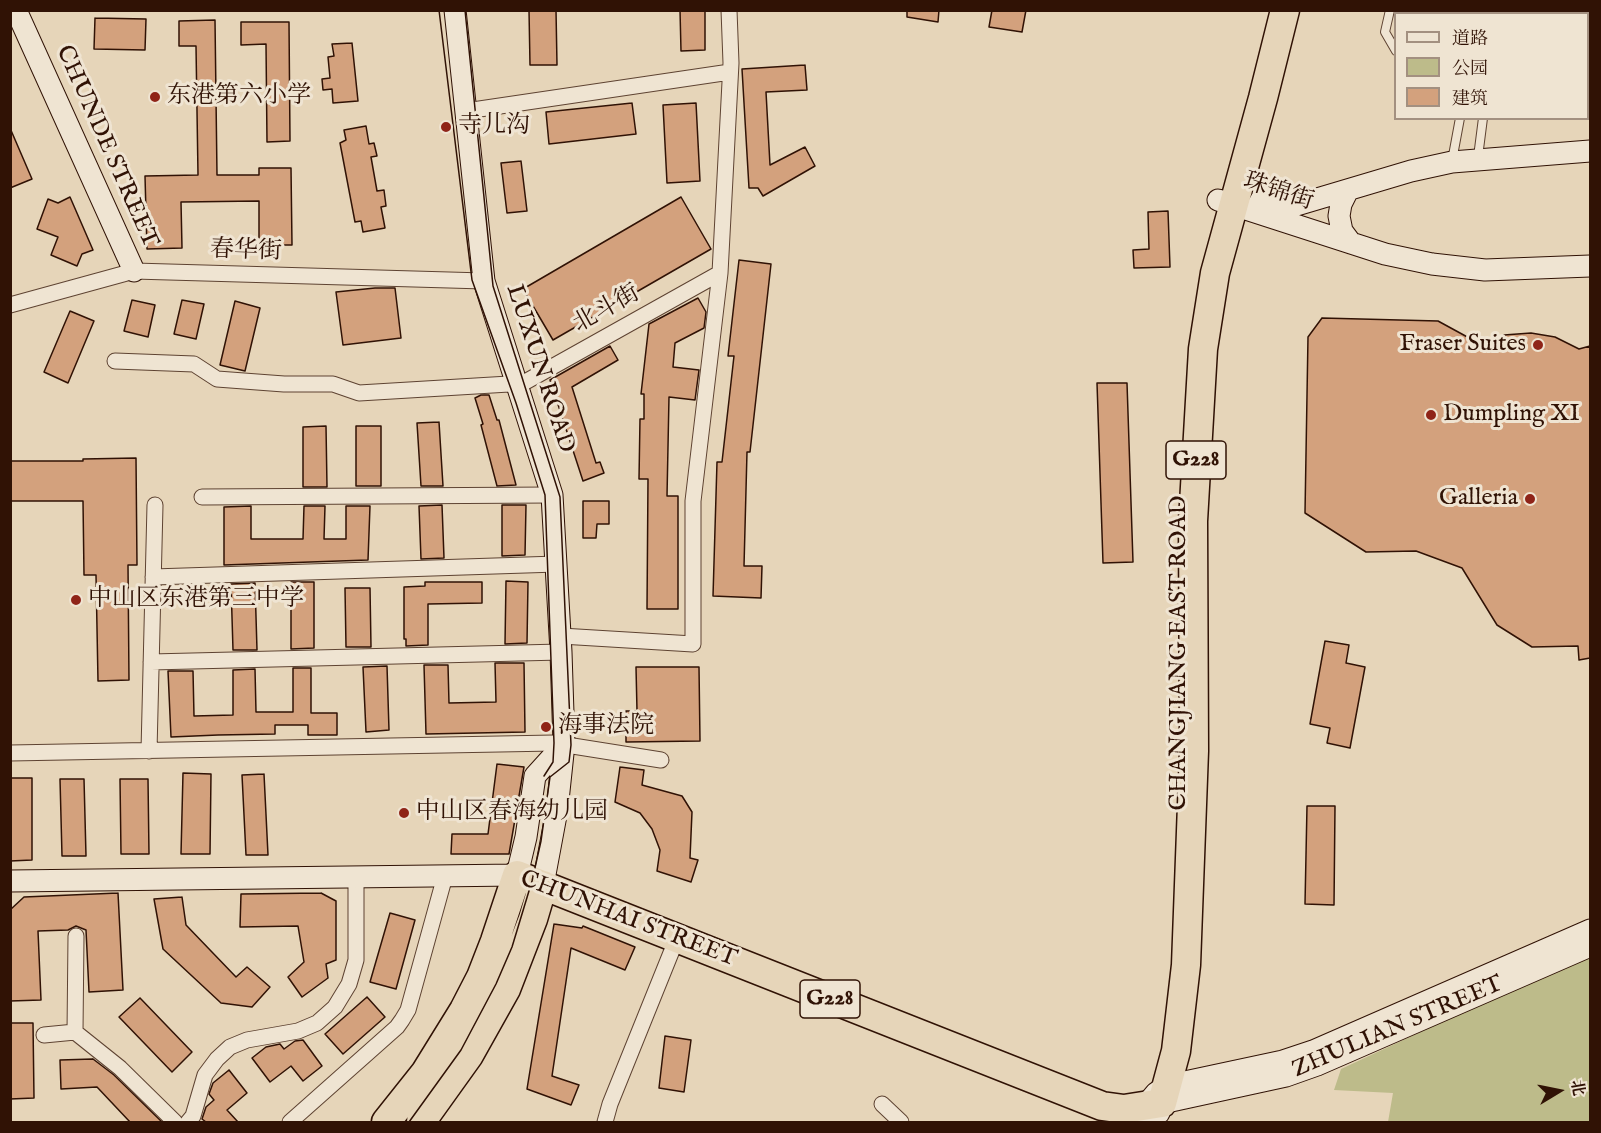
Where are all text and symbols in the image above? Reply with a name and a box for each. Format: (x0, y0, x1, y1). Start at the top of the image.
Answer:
legend (1394, 12, 1589, 120)
text: 道路 (1452, 28, 1488, 51)
street label: CHUNDE STREET (48, 41, 164, 253)
text: 公园 (1452, 58, 1488, 81)
place label: 东港第六小学 (167, 83, 311, 111)
text: 建筑 (1452, 88, 1488, 111)
marker: 东港第六小学 (148, 90, 162, 104)
place label: 寺儿沟 (458, 113, 530, 141)
marker: 寺儿沟 (439, 120, 453, 134)
street label: 珠锦街 (1239, 168, 1317, 218)
street label: 春华街 (210, 236, 282, 268)
street label: 北斗街 (569, 280, 645, 340)
street label: LUXUN ROAD (498, 281, 580, 457)
place label: Fraser Suites (1400, 331, 1526, 359)
marker: Fraser Suites (1531, 338, 1545, 352)
place label: Dumpling XI (1443, 401, 1580, 429)
marker: Dumpling XI (1424, 408, 1438, 422)
road number: G228 (1166, 441, 1226, 479)
place label: Galleria (1439, 485, 1518, 513)
marker: Galleria (1523, 492, 1537, 506)
street label: CHANGJIANG EAST ROAD (1166, 496, 1194, 810)
place label: 中山区东港第三中学 (88, 586, 304, 614)
marker: 中山区东港第三中学 (69, 593, 83, 607)
place label: 海事法院 (558, 713, 654, 741)
marker: 海事法院 (539, 720, 553, 734)
place label: 中山区春海幼儿园 (416, 799, 608, 827)
marker: 中山区春海幼儿园 (397, 806, 411, 820)
street label: CHUNHAI STREET (516, 865, 740, 975)
street label: ZHULIAN STREET (1288, 971, 1508, 1085)
road number: G228 (800, 980, 860, 1018)
north arrow (1529, 1061, 1589, 1121)
text: 北 (1565, 1078, 1588, 1097)

